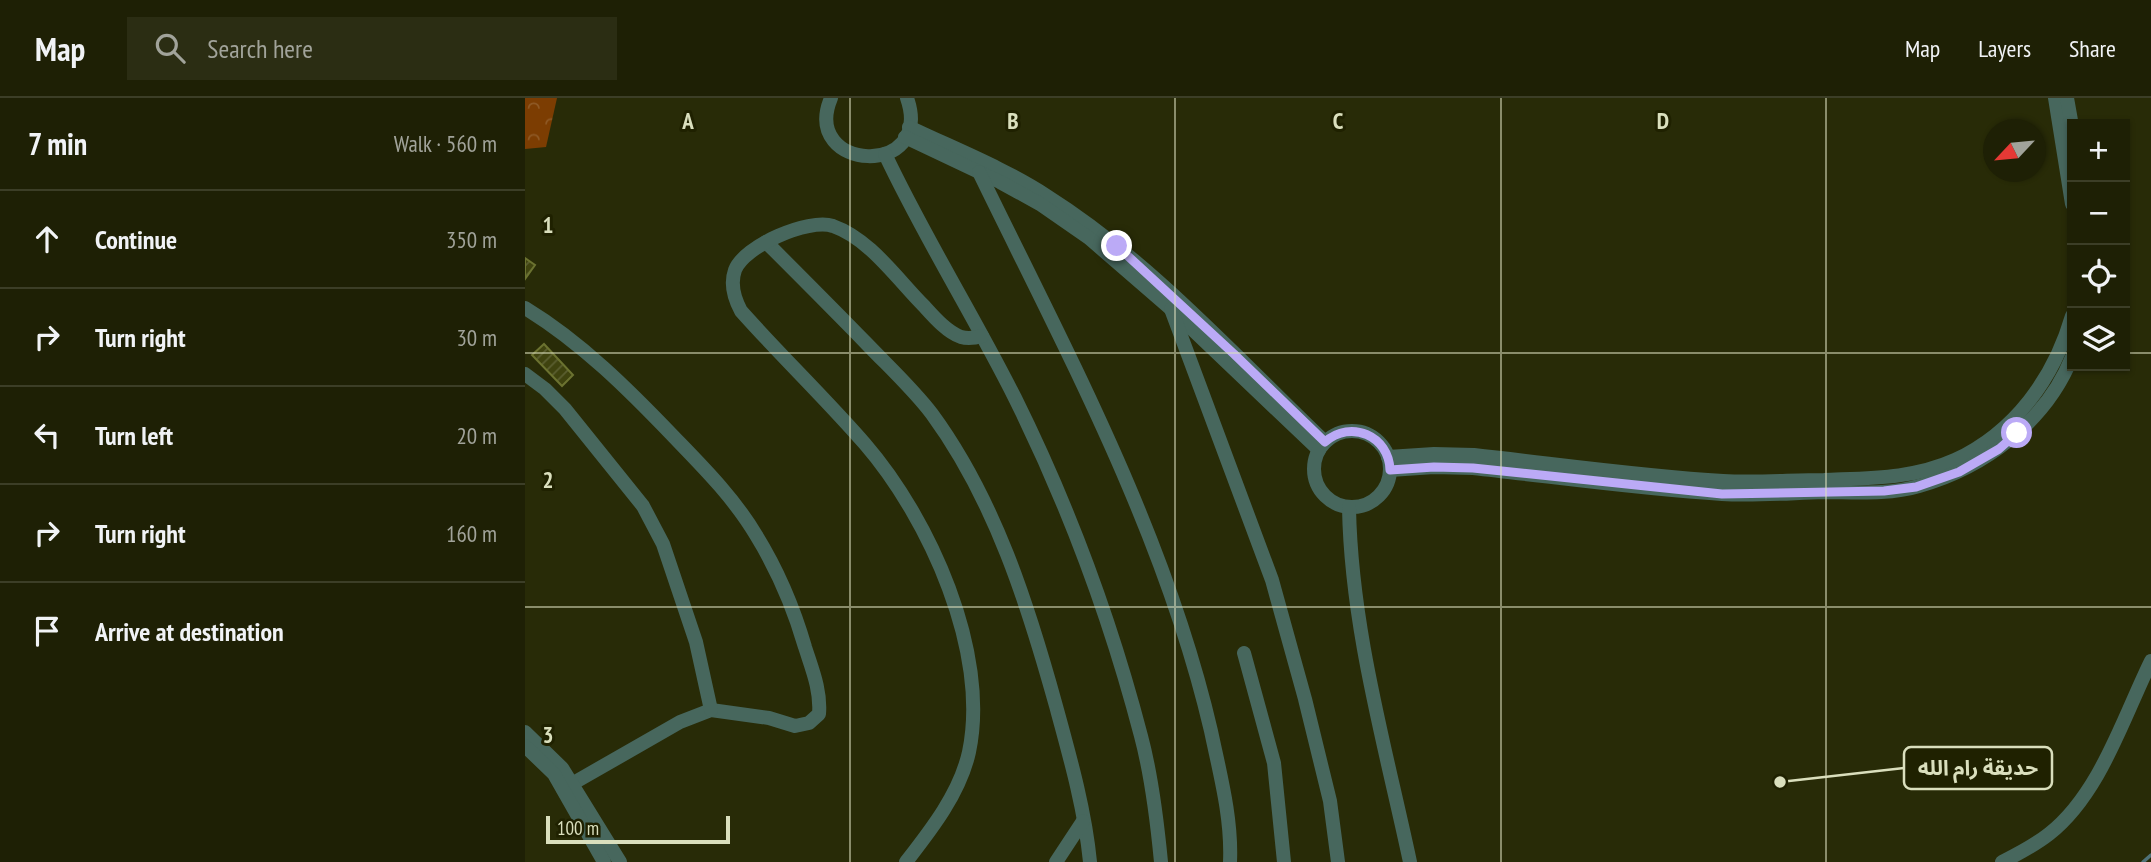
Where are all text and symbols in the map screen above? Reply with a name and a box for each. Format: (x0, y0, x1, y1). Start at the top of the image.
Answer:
search box (127, 17, 617, 80)
text: Map (35, 27, 85, 70)
icon: search (151, 29, 189, 67)
text: Search here (207, 32, 313, 65)
text: Map (1905, 33, 1940, 64)
text: Layers (1978, 33, 2031, 64)
text: Share (2069, 33, 2116, 64)
text: A (681, 106, 694, 135)
text: B (1007, 106, 1019, 135)
text: C (1333, 106, 1344, 135)
text: D (1657, 106, 1669, 135)
north arrow (1983, 119, 2046, 182)
map controls (2067, 119, 2130, 371)
button: + (2067, 119, 2130, 182)
text: 7 min (28, 124, 87, 163)
text: Walk · 560 m (394, 129, 497, 158)
button: − (2067, 182, 2130, 245)
text: 1 (543, 210, 554, 239)
icon: ahead (28, 220, 66, 258)
text: Continue (95, 223, 177, 256)
text: 350 m (446, 225, 497, 254)
route end (1101, 230, 1132, 261)
button: locate (2067, 245, 2130, 308)
button: layers (2067, 308, 2130, 371)
icon: right (28, 318, 66, 356)
text: Turn right (95, 321, 186, 354)
text: 30 m (456, 323, 497, 352)
icon: left (28, 416, 66, 454)
route start (2001, 417, 2032, 448)
text: Turn left (95, 419, 173, 452)
text: 20 m (456, 421, 497, 450)
text: 2 (543, 465, 554, 494)
icon: right (28, 514, 66, 552)
text: Turn right (95, 517, 186, 550)
text: 160 m (446, 519, 497, 548)
icon: arrive (28, 612, 66, 650)
text: Arrive at destination (95, 615, 284, 648)
text: 3 (543, 720, 554, 749)
callout: حديقة رام الله (1904, 747, 2052, 789)
text: حديقة رام الله (1918, 754, 2038, 784)
scale bar (546, 813, 730, 845)
text: 100 m (557, 816, 599, 840)

